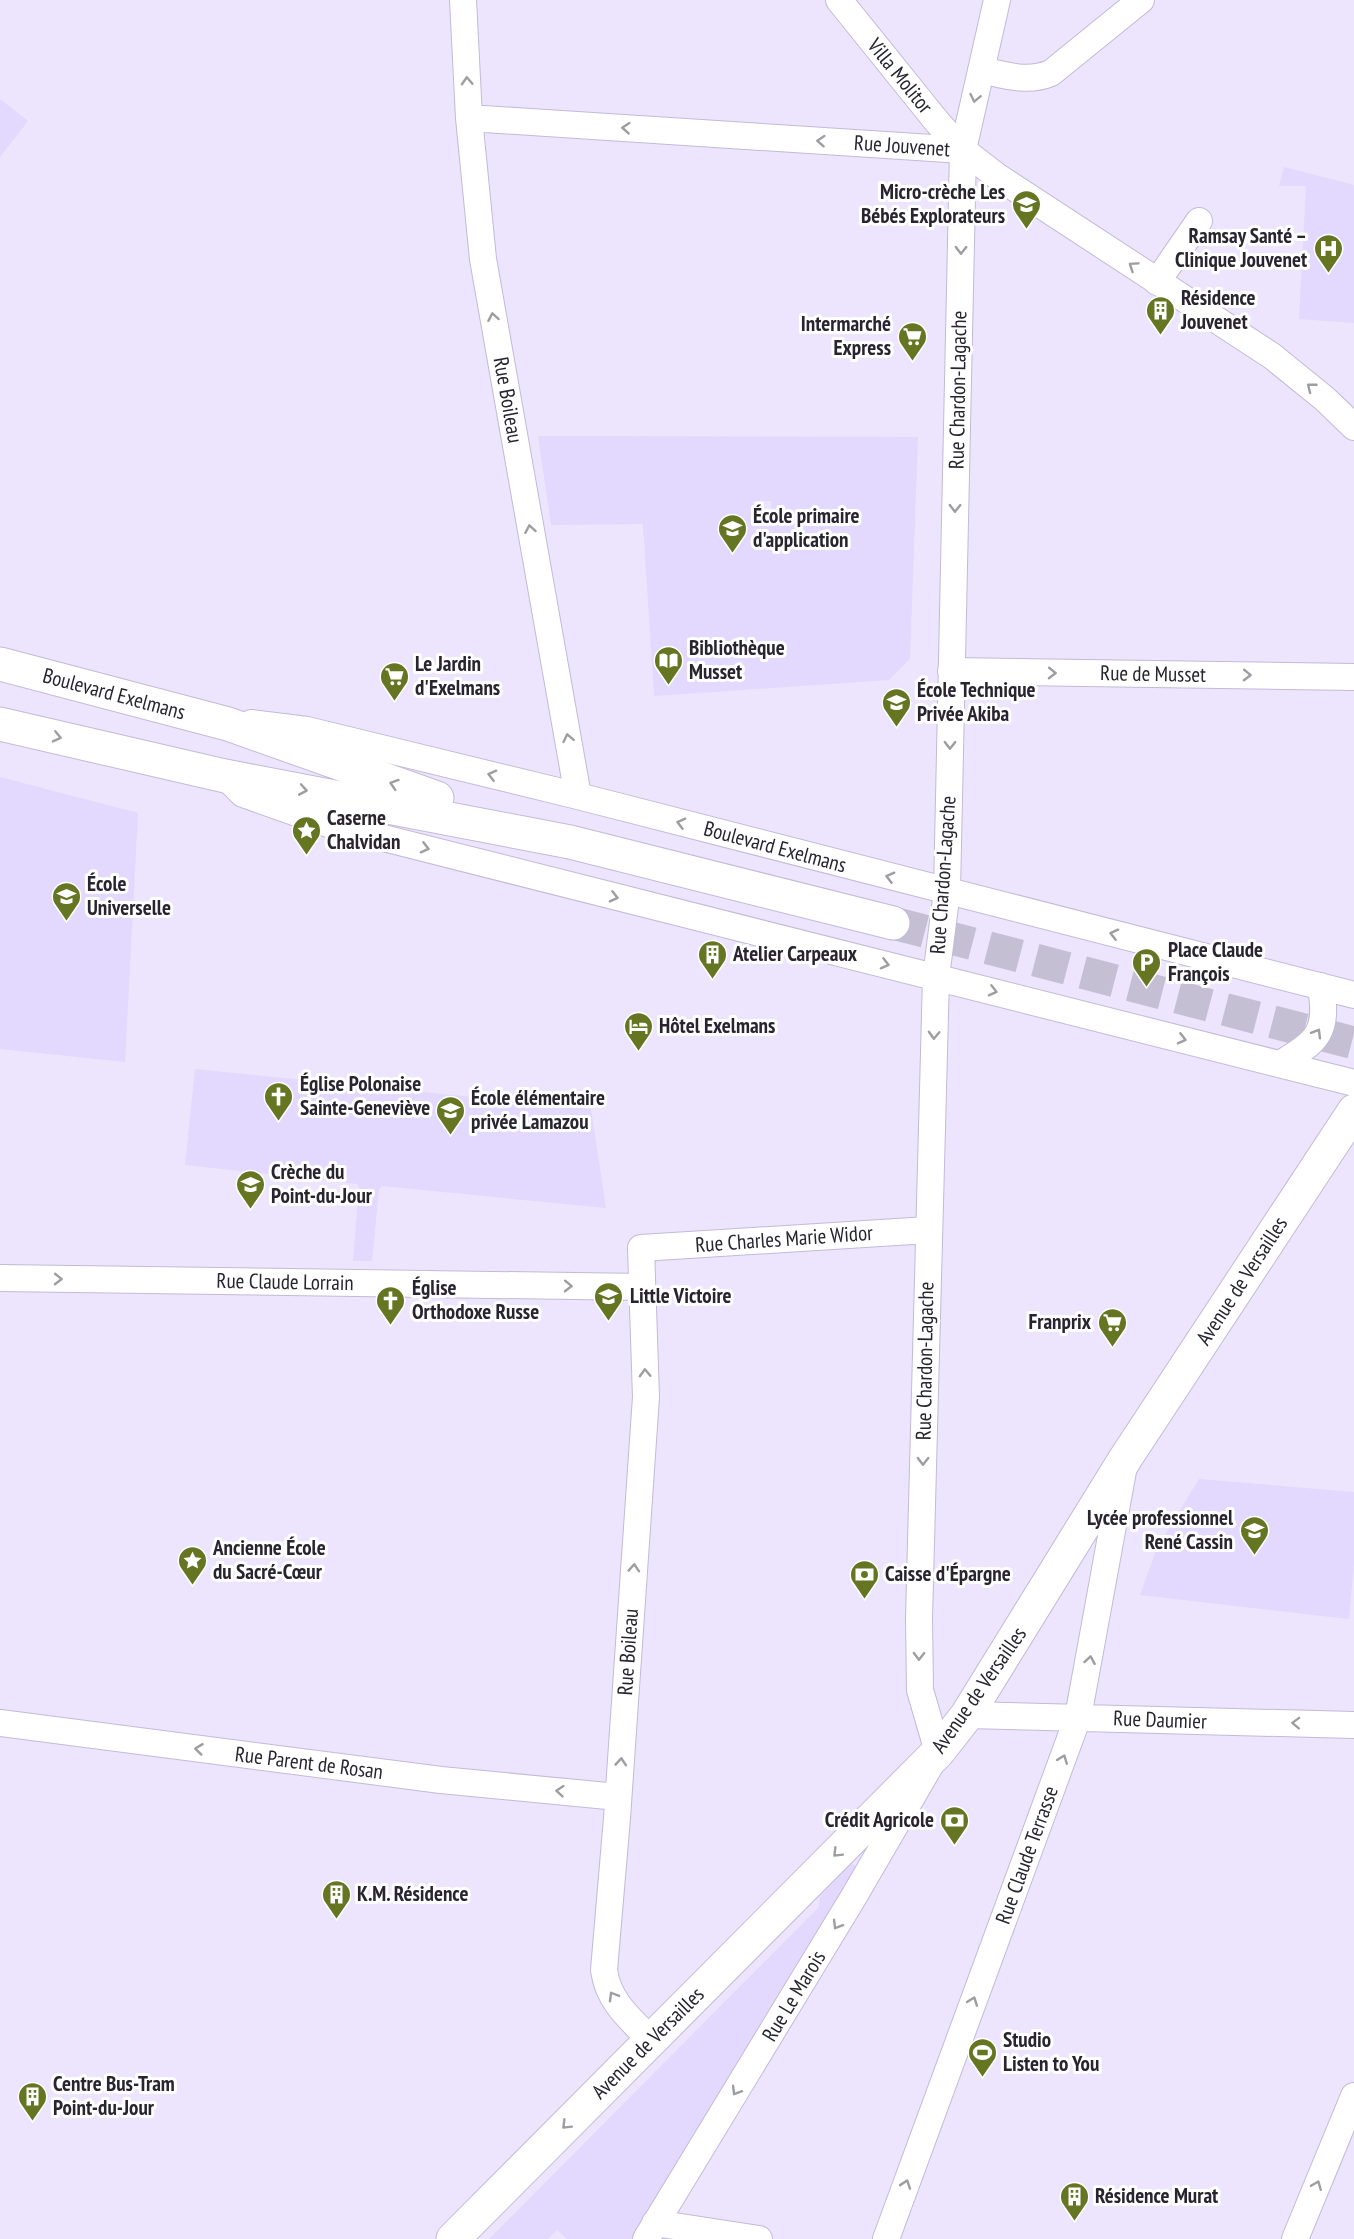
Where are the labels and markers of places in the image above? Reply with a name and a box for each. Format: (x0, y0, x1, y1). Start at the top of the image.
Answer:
place label: Micro-crèche Les Bébés Explorateurs (861, 178, 1005, 229)
school or university icon: Micro-crèche Les Bébés Explorateurs (1010, 188, 1042, 230)
place label: Ramsay Santé – Clinique Jouvenet (1175, 222, 1307, 273)
hospital icon: Ramsay Santé – Clinique Jouvenet (1312, 232, 1344, 274)
place label: Résidence Jouvenet (1180, 284, 1256, 335)
building icon: Résidence Jouvenet (1144, 294, 1176, 336)
place label: Intermarché Express (801, 310, 891, 361)
supermarket icon: Intermarché Express (896, 320, 928, 362)
place label: École primaire d'application (753, 502, 860, 553)
school or university icon: École primaire d'application (716, 512, 748, 554)
place label: Bibliothèque Musset (689, 634, 785, 685)
library icon: Bibliothèque Musset (652, 644, 684, 686)
place label: Le Jardin d'Exelmans (415, 650, 500, 701)
supermarket icon: Le Jardin d'Exelmans (378, 660, 410, 702)
place label: École Technique Privée Akiba (917, 676, 1036, 727)
school or university icon: École Technique Privée Akiba (880, 686, 912, 728)
place label: Caserne Chalvidan (327, 804, 400, 855)
place icon: Caserne Chalvidan (290, 814, 322, 856)
place label: École Universelle (87, 870, 171, 921)
school or university icon: École Universelle (50, 880, 82, 922)
place label: Place Claude François (1168, 936, 1263, 987)
building icon: Atelier Carpeaux (696, 938, 728, 980)
place label: Atelier Carpeaux (732, 940, 858, 967)
parking icon: Place Claude François (1131, 946, 1163, 988)
hotel icon: Hôtel Exelmans (622, 1010, 654, 1052)
place label: Hôtel Exelmans (659, 1012, 775, 1039)
place label: Église Polonaise Sainte-Geneviève (300, 1070, 430, 1121)
church icon: Église Polonaise Sainte-Geneviève (263, 1080, 295, 1122)
place label: École élémentaire privée Lamazou (471, 1084, 605, 1135)
school or university icon: École élémentaire privée Lamazou (434, 1094, 466, 1136)
place label: Crèche du Point-du-Jour (271, 1158, 373, 1209)
school or university icon: Crèche du Point-du-Jour (234, 1168, 266, 1210)
place label: Église Orthodoxe Russe (412, 1274, 539, 1325)
school or university icon: Little Victoire (593, 1280, 625, 1322)
place label: Little Victoire (630, 1282, 732, 1309)
church icon: Église Orthodoxe Russe (375, 1284, 407, 1326)
supermarket icon: Franprix (1096, 1306, 1128, 1348)
place label: Franprix (1028, 1308, 1092, 1335)
place label: Lycée professionnel René Cassin (1087, 1504, 1234, 1555)
school or university icon: Lycée professionnel René Cassin (1238, 1514, 1270, 1556)
place label: Ancienne École du Sacré-Cœur (212, 1534, 326, 1585)
place icon: Ancienne École du Sacré-Cœur (176, 1544, 208, 1586)
bank icon: Caisse d'Épargne (848, 1558, 880, 1600)
place label: Caisse d'Épargne (885, 1560, 1011, 1587)
bank icon: Crédit Agricole (939, 1804, 971, 1846)
place label: Crédit Agricole (825, 1806, 934, 1833)
building icon: K.M. Résidence (320, 1878, 352, 1920)
place label: K.M. Résidence (357, 1880, 468, 1907)
place label: Studio Listen to You (1003, 2026, 1099, 2077)
sports icon: Studio Listen to You (966, 2036, 998, 2078)
place label: Centre Bus-Tram Point-du-Jour (53, 2070, 175, 2121)
building icon: Centre Bus-Tram Point-du-Jour (16, 2080, 48, 2122)
building icon: Résidence Murat (1058, 2180, 1090, 2222)
place label: Résidence Murat (1095, 2182, 1218, 2209)

